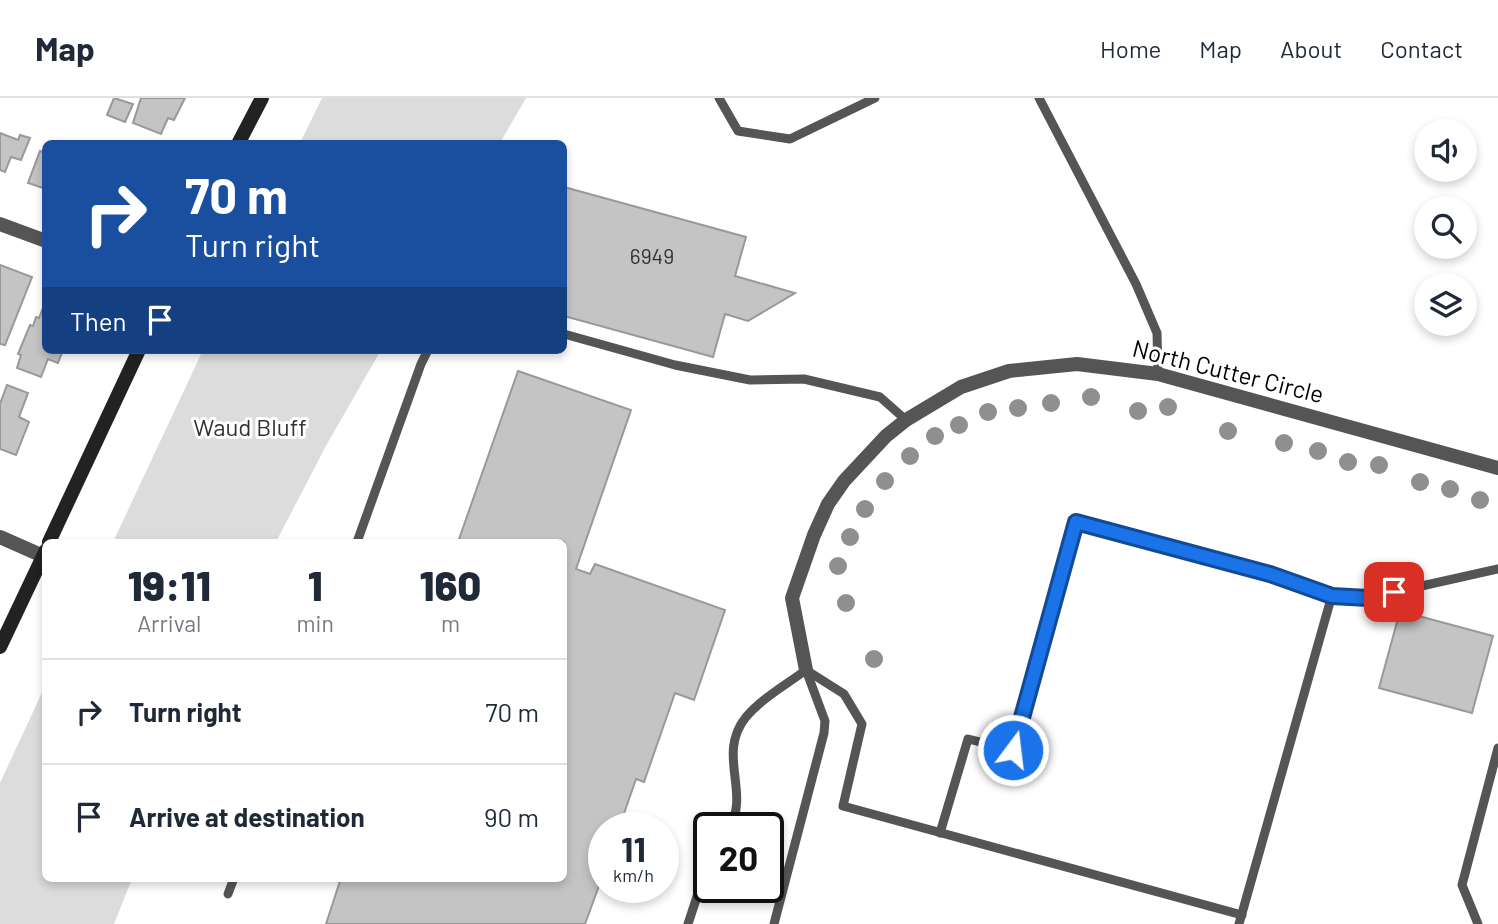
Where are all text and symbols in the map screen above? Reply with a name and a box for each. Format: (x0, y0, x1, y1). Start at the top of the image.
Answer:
text: Map (35, 28, 95, 68)
text: Home (1100, 34, 1161, 63)
text: Map (1199, 34, 1242, 63)
text: About (1280, 34, 1342, 63)
text: Contact (1380, 34, 1463, 63)
map controls (1414, 119, 1477, 336)
button: sound (1414, 119, 1477, 182)
text: 70 m (185, 165, 288, 224)
icon: right (70, 168, 161, 259)
button: search (1414, 196, 1477, 259)
text: Turn right (185, 225, 320, 263)
house number: 6949 (630, 243, 674, 268)
button: layers (1414, 273, 1477, 336)
icon: arrive (141, 301, 179, 339)
text: Then (70, 305, 127, 336)
street label: North Cutter Circle (1130, 333, 1327, 408)
park label: Waud Bluff (193, 412, 307, 441)
text: 19:11 (128, 559, 211, 609)
text: 1 (308, 559, 323, 609)
text: 160 (420, 559, 481, 609)
pin (1364, 562, 1424, 622)
icon: arrive (1375, 573, 1413, 611)
text: Arrival (137, 609, 201, 637)
text: min (297, 609, 334, 637)
text: m (441, 609, 460, 637)
icon: right (70, 693, 108, 731)
text: Turn right (129, 696, 242, 727)
text: 70 m (485, 696, 539, 727)
position arrow (976, 713, 1050, 787)
icon: arrive (70, 798, 108, 836)
text: Arrive at destination (129, 801, 365, 832)
text: 90 m (484, 801, 539, 832)
speed limit sign: 20 (693, 812, 784, 903)
text: 11 (621, 827, 646, 869)
text: km/h (613, 864, 654, 886)

